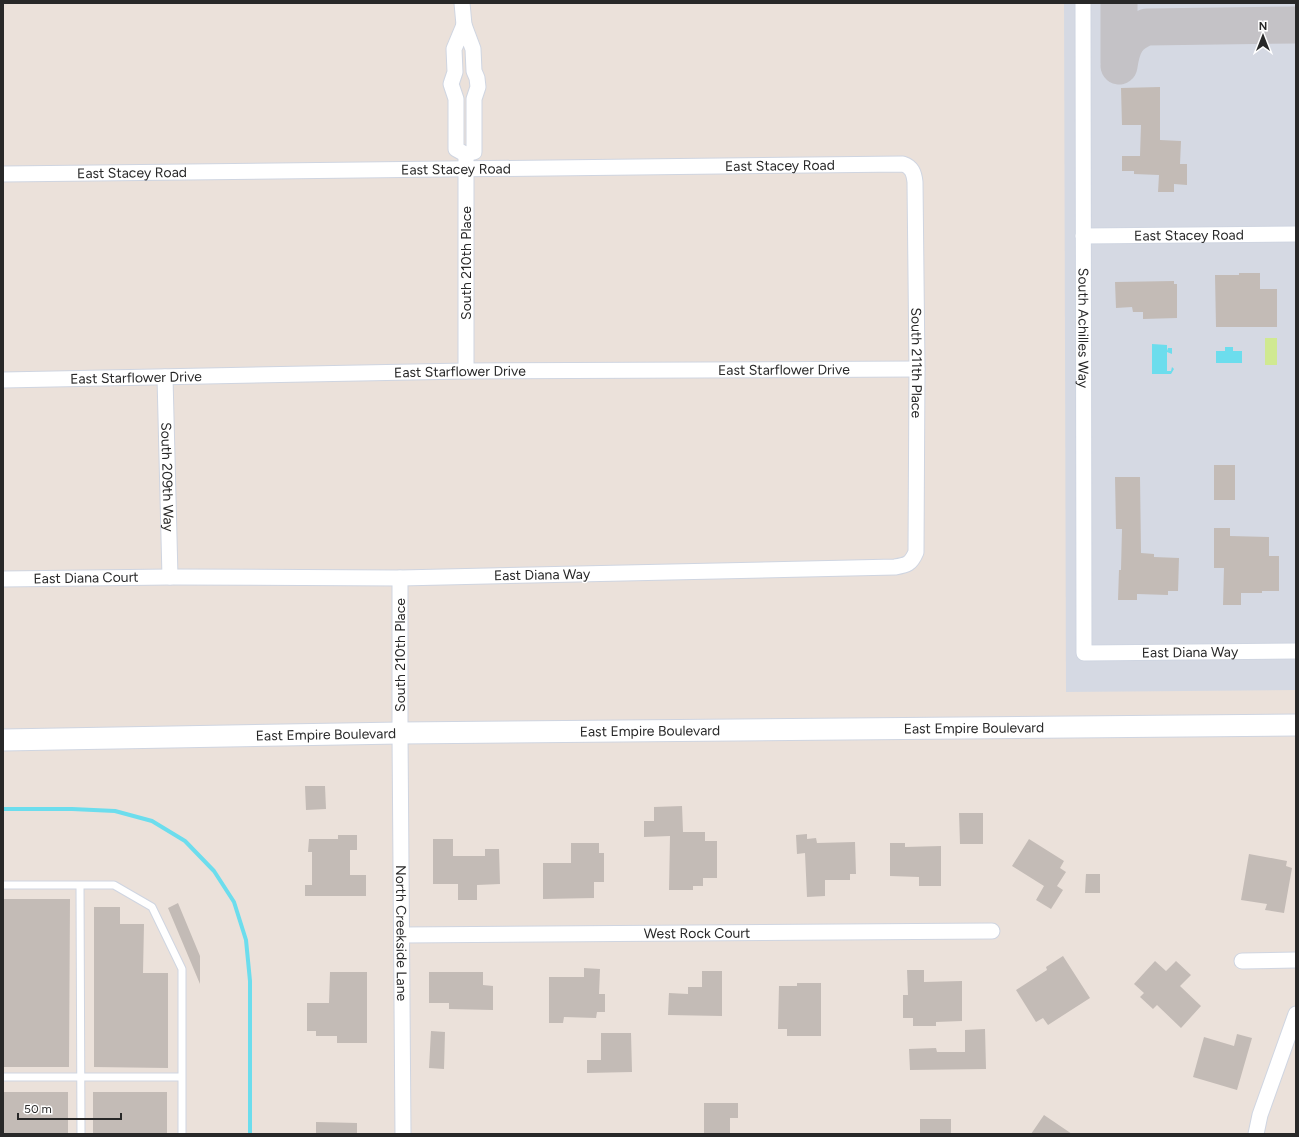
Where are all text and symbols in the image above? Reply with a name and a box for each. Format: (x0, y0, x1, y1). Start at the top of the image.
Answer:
north arrow (1243, 16, 1283, 56)
text: N (1259, 20, 1267, 33)
street label: East Stacey Road (725, 156, 835, 174)
street label: East Stacey Road (401, 160, 511, 178)
street label: East Stacey Road (77, 163, 187, 182)
street label: South 210th Place (458, 206, 475, 320)
street label: East Stacey Road (1134, 226, 1244, 244)
street label: South Achilles Way (1075, 268, 1092, 389)
street label: South 211th Place (908, 307, 926, 419)
street label: East Starflower Drive (718, 361, 850, 378)
street label: East Starflower Drive (394, 362, 526, 381)
street label: East Starflower Drive (70, 368, 202, 387)
street label: South 209th Way (158, 422, 177, 533)
street label: East Diana Way (494, 566, 591, 584)
street label: East Diana Court (33, 569, 139, 587)
street label: South 210th Place (392, 598, 409, 712)
street label: East Diana Way (1142, 643, 1239, 661)
street label: East Empire Boulevard (904, 719, 1044, 737)
street label: East Empire Boulevard (580, 722, 720, 740)
street label: East Empire Boulevard (255, 725, 396, 744)
street label: North Creekside Lane (392, 865, 411, 1002)
street label: West Rock Court (644, 924, 750, 942)
scale bar (18, 1095, 121, 1121)
text: 50 m (24, 1102, 52, 1116)

